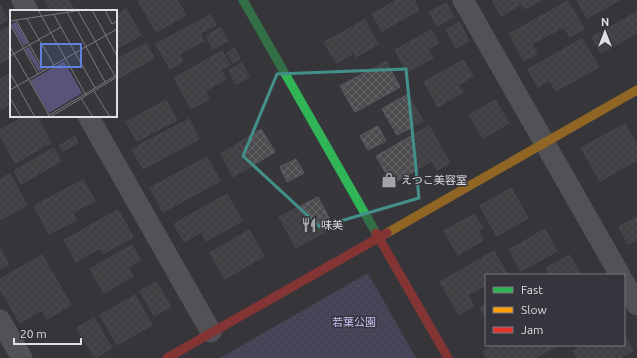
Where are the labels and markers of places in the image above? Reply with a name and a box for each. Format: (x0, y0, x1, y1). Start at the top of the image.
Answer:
shop icon: えつこ美容室 (380, 171, 398, 189)
place label: えつこ美容室 (401, 174, 467, 186)
restaurant icon: 味美 (300, 216, 318, 234)
place label: 味美 (321, 219, 343, 231)

